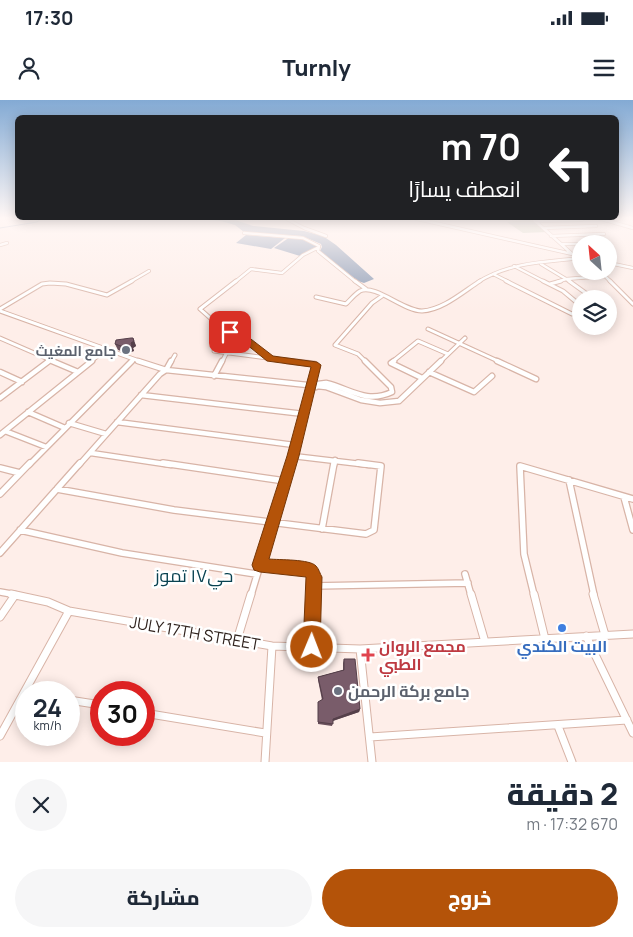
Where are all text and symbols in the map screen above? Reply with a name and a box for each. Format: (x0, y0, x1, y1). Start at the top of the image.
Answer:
text: 17:30 (25, 5, 74, 31)
text: Turnly (282, 53, 351, 83)
icon: person (15, 54, 43, 82)
icon: menu (590, 54, 618, 82)
text: 70 m (441, 123, 521, 171)
icon: left (539, 135, 604, 200)
text: انعطف يسارًا (408, 174, 521, 204)
north arrow (572, 235, 618, 280)
map controls (572, 235, 617, 335)
button: layers (572, 290, 617, 335)
pin (209, 311, 251, 353)
icon: arrive (216, 318, 244, 346)
place label: جامع المغيث (36, 341, 116, 361)
marker: جامع المغيث (120, 344, 132, 356)
district label: حي۱۷ تموز (154, 563, 233, 590)
street label: JULY 17TH STREET (128, 611, 262, 655)
position arrow (285, 620, 337, 672)
marker: البيت الكندي (556, 622, 568, 634)
place label: مجمع الروان الطبي (379, 635, 466, 677)
place label: البيت الكندي (517, 635, 607, 659)
marker: مجمع الروان الطبي (361, 648, 375, 662)
place label: جامع بركة الرحمن (348, 680, 469, 702)
speed limit sign: 30 (90, 681, 155, 746)
marker: جامع بركة الرحمن (332, 685, 344, 697)
text: 24 (33, 690, 62, 725)
text: km/h (34, 717, 61, 734)
text: 2 دقيقة (507, 773, 618, 814)
button: close (15, 779, 67, 831)
text: 670 m · 17:32 (526, 813, 618, 835)
button: مشاركة (15, 869, 312, 927)
button: خروج (322, 869, 618, 927)

